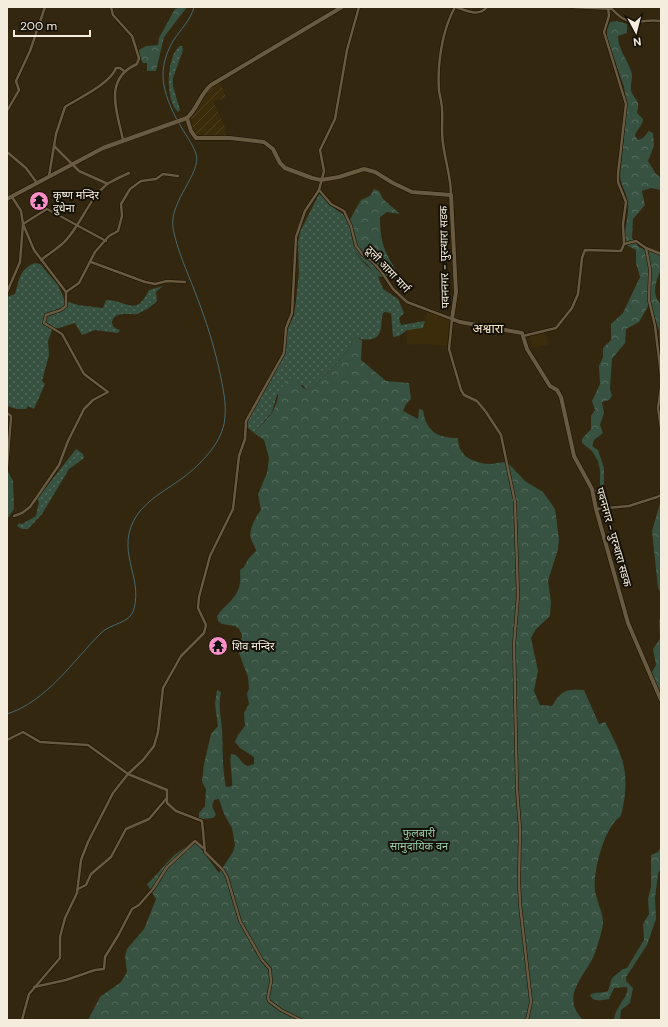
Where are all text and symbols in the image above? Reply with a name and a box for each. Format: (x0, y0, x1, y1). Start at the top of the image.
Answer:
scale bar (14, 12, 90, 38)
north arrow (616, 12, 656, 52)
text: 200 m (20, 18, 57, 34)
text: N (632, 34, 642, 49)
place label: कृष्ण मन्दिर दुधेना (53, 188, 100, 216)
temple icon: कृष्ण मन्दिर दुधेना (28, 190, 50, 212)
street label: पवननगर - पुरन्धारा सडक (436, 205, 452, 308)
street label: ठूली आमा मार्ग (362, 243, 414, 297)
district label: अश्वारा (473, 320, 504, 337)
street label: पवननगर - पुरन्धारा सडक (593, 486, 635, 589)
temple icon: शिव मन्दिर (207, 635, 229, 657)
place label: शिव मन्दिर (232, 639, 275, 653)
park label: फुलबारी सामुदायिक वन (390, 826, 449, 853)

